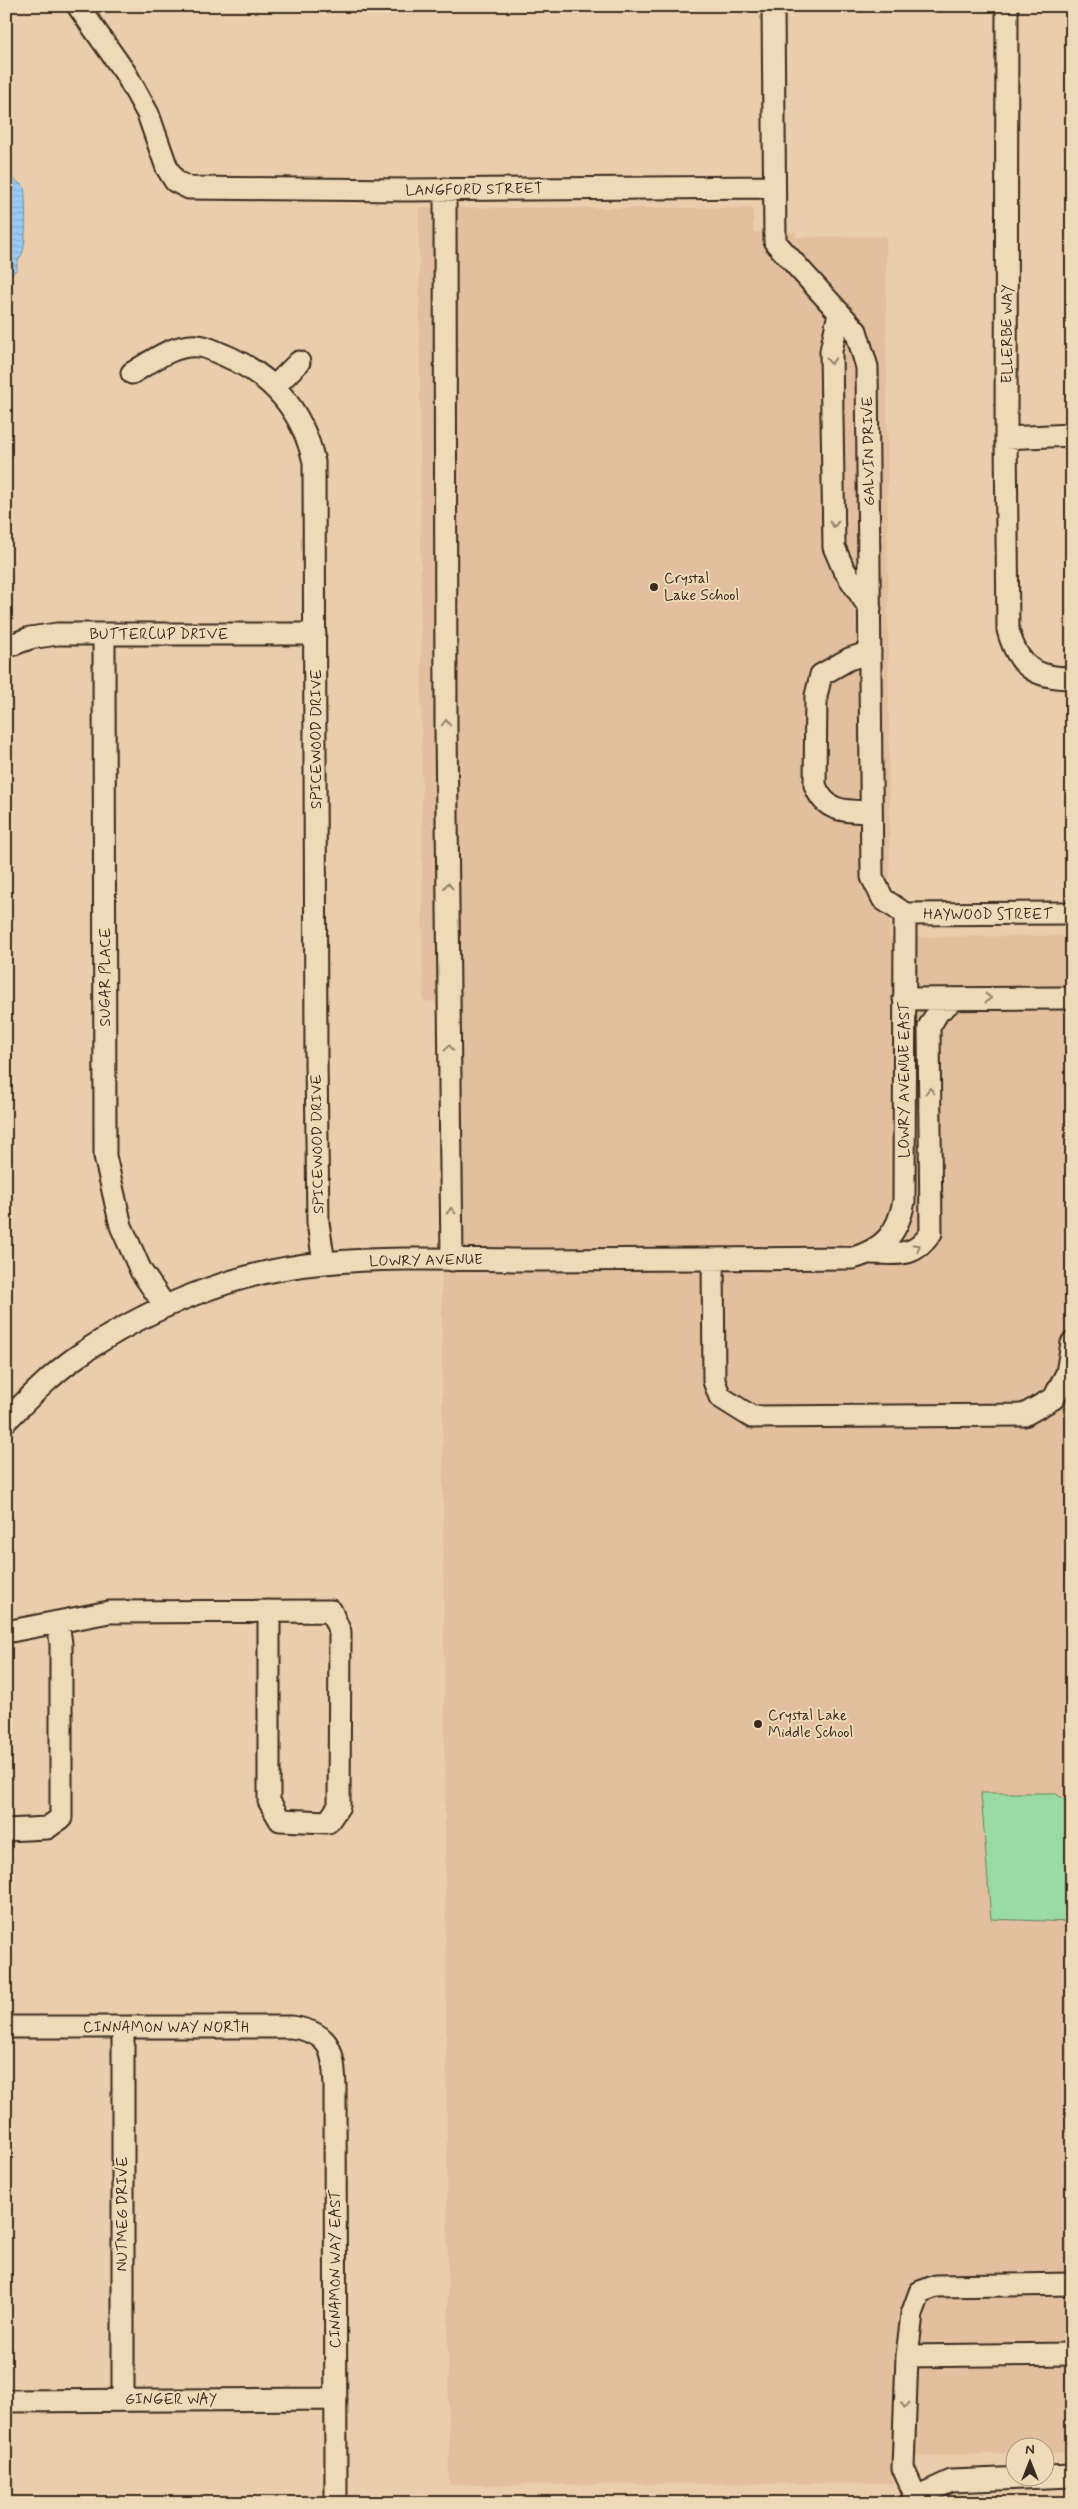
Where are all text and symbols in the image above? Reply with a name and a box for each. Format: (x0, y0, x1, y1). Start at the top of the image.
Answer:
street label: LANGFORD STREET (405, 179, 543, 201)
street label: ELLERBE WAY (998, 284, 1018, 384)
one-way arrow (826, 358, 836, 365)
street label: GALVIN DRIVE (858, 396, 880, 506)
one-way arrow (829, 520, 839, 528)
place label: Crystal Lake School (664, 569, 739, 606)
marker: Crystal Lake School (648, 581, 660, 593)
street label: BUTTERCUP DRIVE (90, 625, 229, 645)
street label: SPICEWOOD DRIVE (307, 669, 327, 809)
one-way arrow (441, 719, 451, 727)
one-way arrow (443, 882, 453, 890)
street label: HAYWOOD STREET (923, 905, 1053, 925)
street label: SUGAR PLACE (96, 927, 116, 1026)
one-way arrow (984, 993, 992, 1003)
street label: LOWRY AVENUE EAST (895, 1001, 915, 1158)
one-way arrow (444, 1044, 455, 1052)
street label: SPICEWOOD DRIVE (307, 1074, 329, 1214)
one-way arrow (925, 1087, 935, 1094)
one-way arrow (446, 1207, 456, 1214)
one-way arrow (912, 1244, 921, 1254)
street label: LOWRY AVENUE (369, 1250, 483, 1272)
place label: Crystal Lake Middle School (768, 1706, 853, 1743)
marker: Crystal Lake Middle School (752, 1718, 764, 1730)
street label: CINNAMON WAY NORTH (83, 2018, 249, 2038)
street label: NUTMEG DRIVE (113, 2156, 133, 2272)
street label: CINNAMON WAY EAST (326, 2189, 346, 2348)
street label: GINGER WAY (125, 2390, 217, 2410)
one-way arrow (900, 2401, 911, 2409)
north arrow (1006, 2436, 1056, 2486)
text: N (1025, 2441, 1035, 2459)

